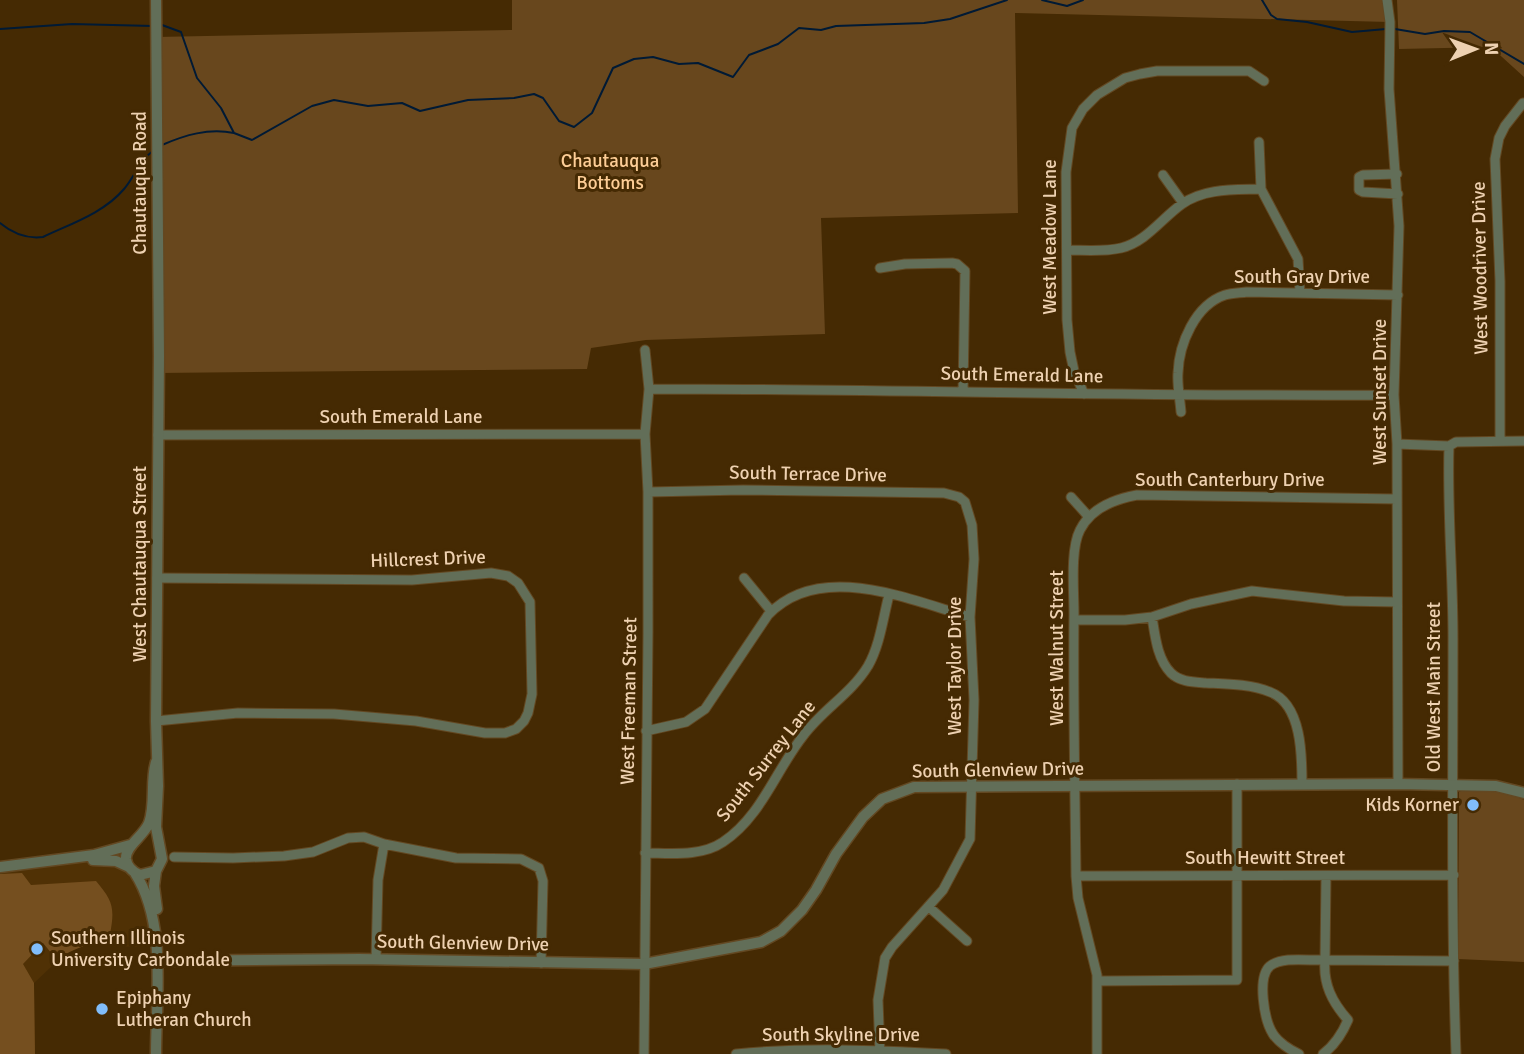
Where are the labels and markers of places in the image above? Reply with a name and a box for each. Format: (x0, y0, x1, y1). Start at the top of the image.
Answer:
place label: Kids Korner (1365, 793, 1459, 817)
marker: Kids Korner (1465, 797, 1481, 813)
place label: Southern Illinois University Carbondale (51, 926, 230, 972)
marker: Southern Illinois University Carbondale (29, 941, 45, 957)
place label: Epiphany Lutheran Church (116, 986, 252, 1032)
marker: Epiphany Lutheran Church (94, 1001, 110, 1017)

